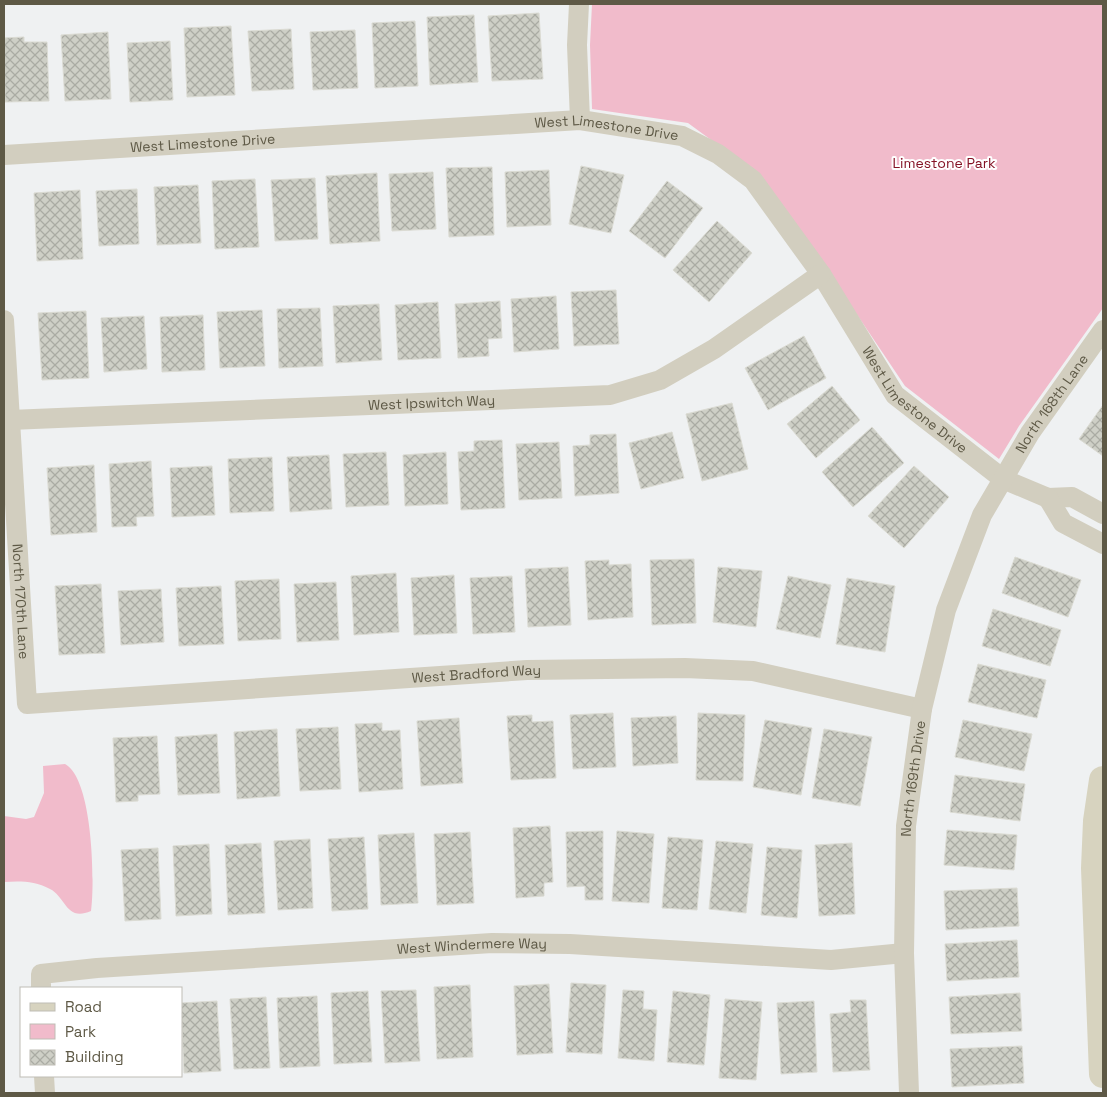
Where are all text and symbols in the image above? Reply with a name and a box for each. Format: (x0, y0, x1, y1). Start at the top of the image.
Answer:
street label: West Limestone Drive (534, 111, 680, 144)
street label: West Limestone Drive (130, 130, 276, 156)
park label: Limestone Park (892, 154, 996, 172)
street label: West Limestone Drive (858, 343, 971, 457)
street label: North 168th Lane (1011, 351, 1092, 456)
street label: West Ipswitch Way (368, 391, 496, 414)
street label: North 170th Lane (8, 543, 33, 660)
street label: West Bradford Way (411, 661, 541, 687)
street label: North 169th Drive (897, 719, 929, 837)
street label: West Windermere Way (396, 934, 547, 958)
legend (20, 987, 182, 1077)
text: Road (65, 997, 102, 1016)
text: Park (65, 1022, 96, 1041)
text: Building (65, 1047, 124, 1066)

